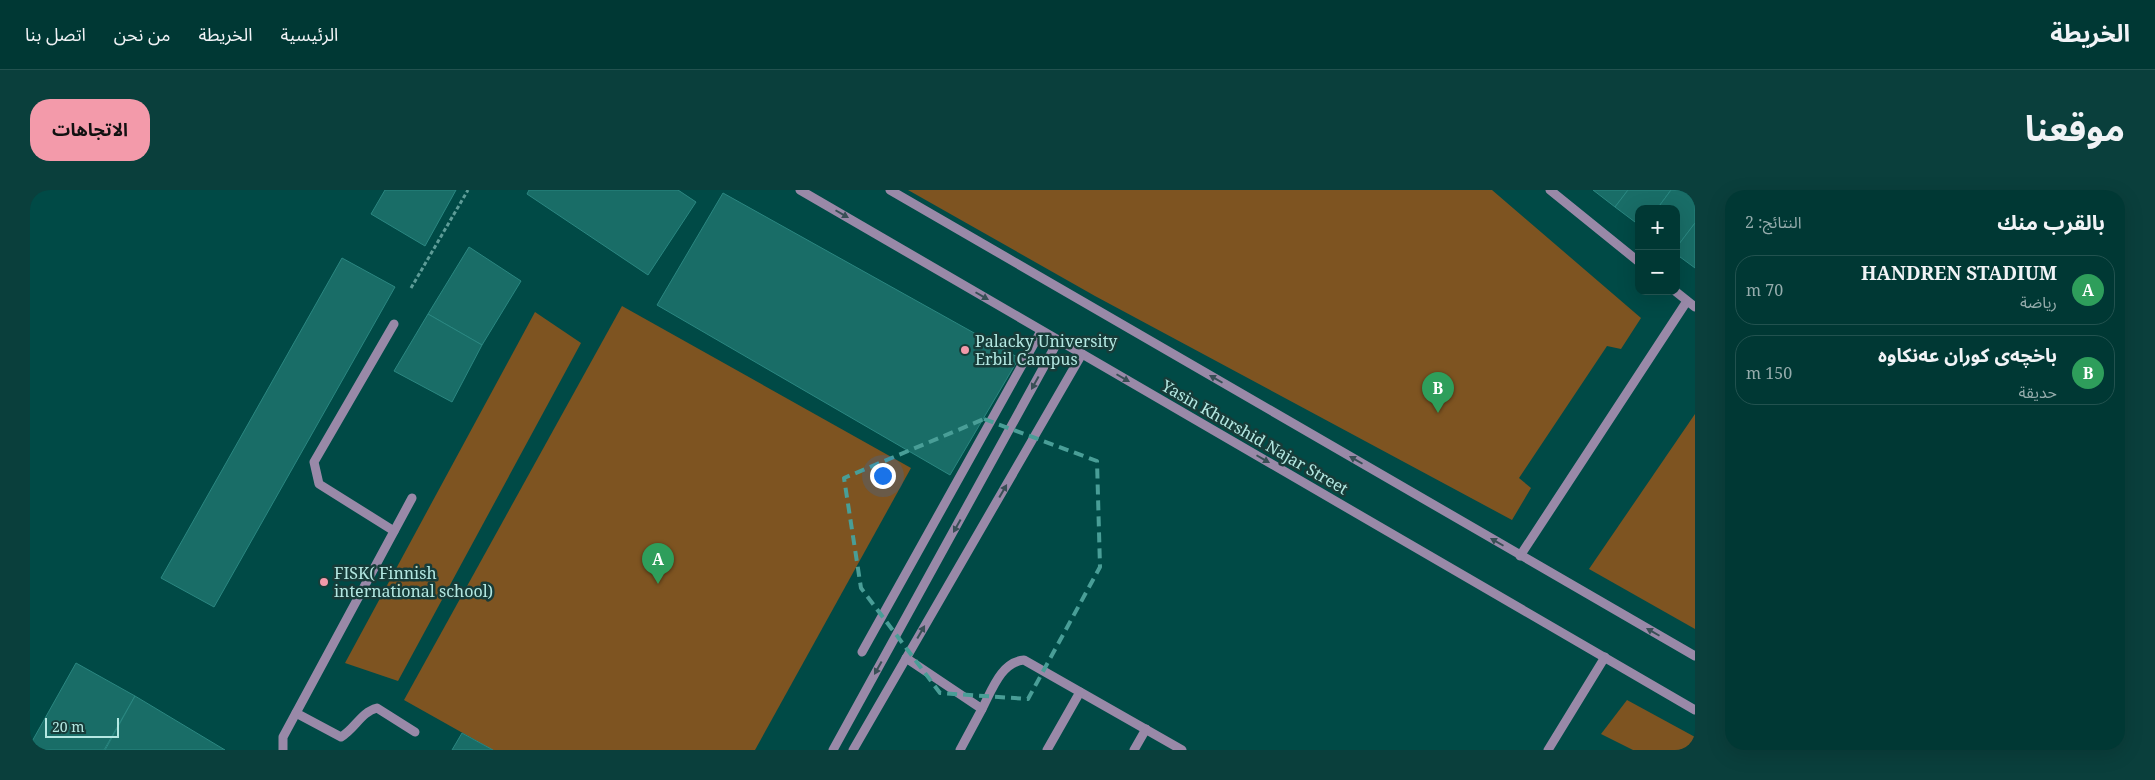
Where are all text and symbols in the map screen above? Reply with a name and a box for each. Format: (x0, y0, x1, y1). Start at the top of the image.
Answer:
text: الخريطة (2050, 16, 2130, 49)
text: اتصل بنا (25, 22, 86, 46)
text: من نحن (114, 22, 171, 46)
text: الخريطة (199, 22, 252, 46)
text: الرئيسية (280, 22, 338, 46)
button: الاتجاهات (30, 99, 150, 161)
text: موقعنا (2025, 104, 2125, 151)
map controls (1635, 205, 1680, 295)
button: + (1635, 205, 1680, 250)
text: بالقرب منك (1997, 208, 2105, 236)
one-way arrow (835, 210, 849, 219)
text: النتائج: 2 (1745, 211, 1801, 233)
button: − (1635, 250, 1680, 295)
text: HANDREN STADIUM (1861, 260, 2057, 286)
text: 70 m (1746, 279, 1783, 301)
text: A (2082, 279, 2094, 301)
text: رياضة (2020, 291, 2057, 313)
one-way arrow (975, 292, 990, 300)
place label: Palacky University Erbil Campus (975, 330, 1118, 370)
text: باخچەی کوران عەنکاوە (1878, 342, 2057, 368)
marker: Palacky University Erbil Campus (959, 344, 971, 356)
text: 150 m (1746, 362, 1792, 384)
text: B (2083, 362, 2093, 384)
pin: B (1422, 372, 1454, 413)
one-way arrow (1115, 374, 1130, 382)
street label: Yasin Khurshid Najar Street (1157, 374, 1353, 500)
one-way arrow (1209, 374, 1222, 383)
one-way arrow (1031, 376, 1039, 391)
text: حديقة (2019, 381, 2057, 403)
one-way arrow (1257, 455, 1270, 464)
one-way arrow (1350, 456, 1363, 465)
your location (870, 463, 896, 489)
one-way arrow (998, 485, 1007, 498)
one-way arrow (952, 519, 961, 532)
one-way arrow (1489, 538, 1504, 546)
pin: A (642, 543, 674, 584)
place label: FISK( Finnish international school) (334, 562, 493, 602)
marker: FISK( Finnish international school) (318, 576, 330, 588)
one-way arrow (917, 625, 926, 639)
one-way arrow (1645, 628, 1660, 636)
one-way arrow (874, 661, 882, 675)
scale bar (45, 715, 119, 738)
text: 20 m (52, 717, 85, 736)

